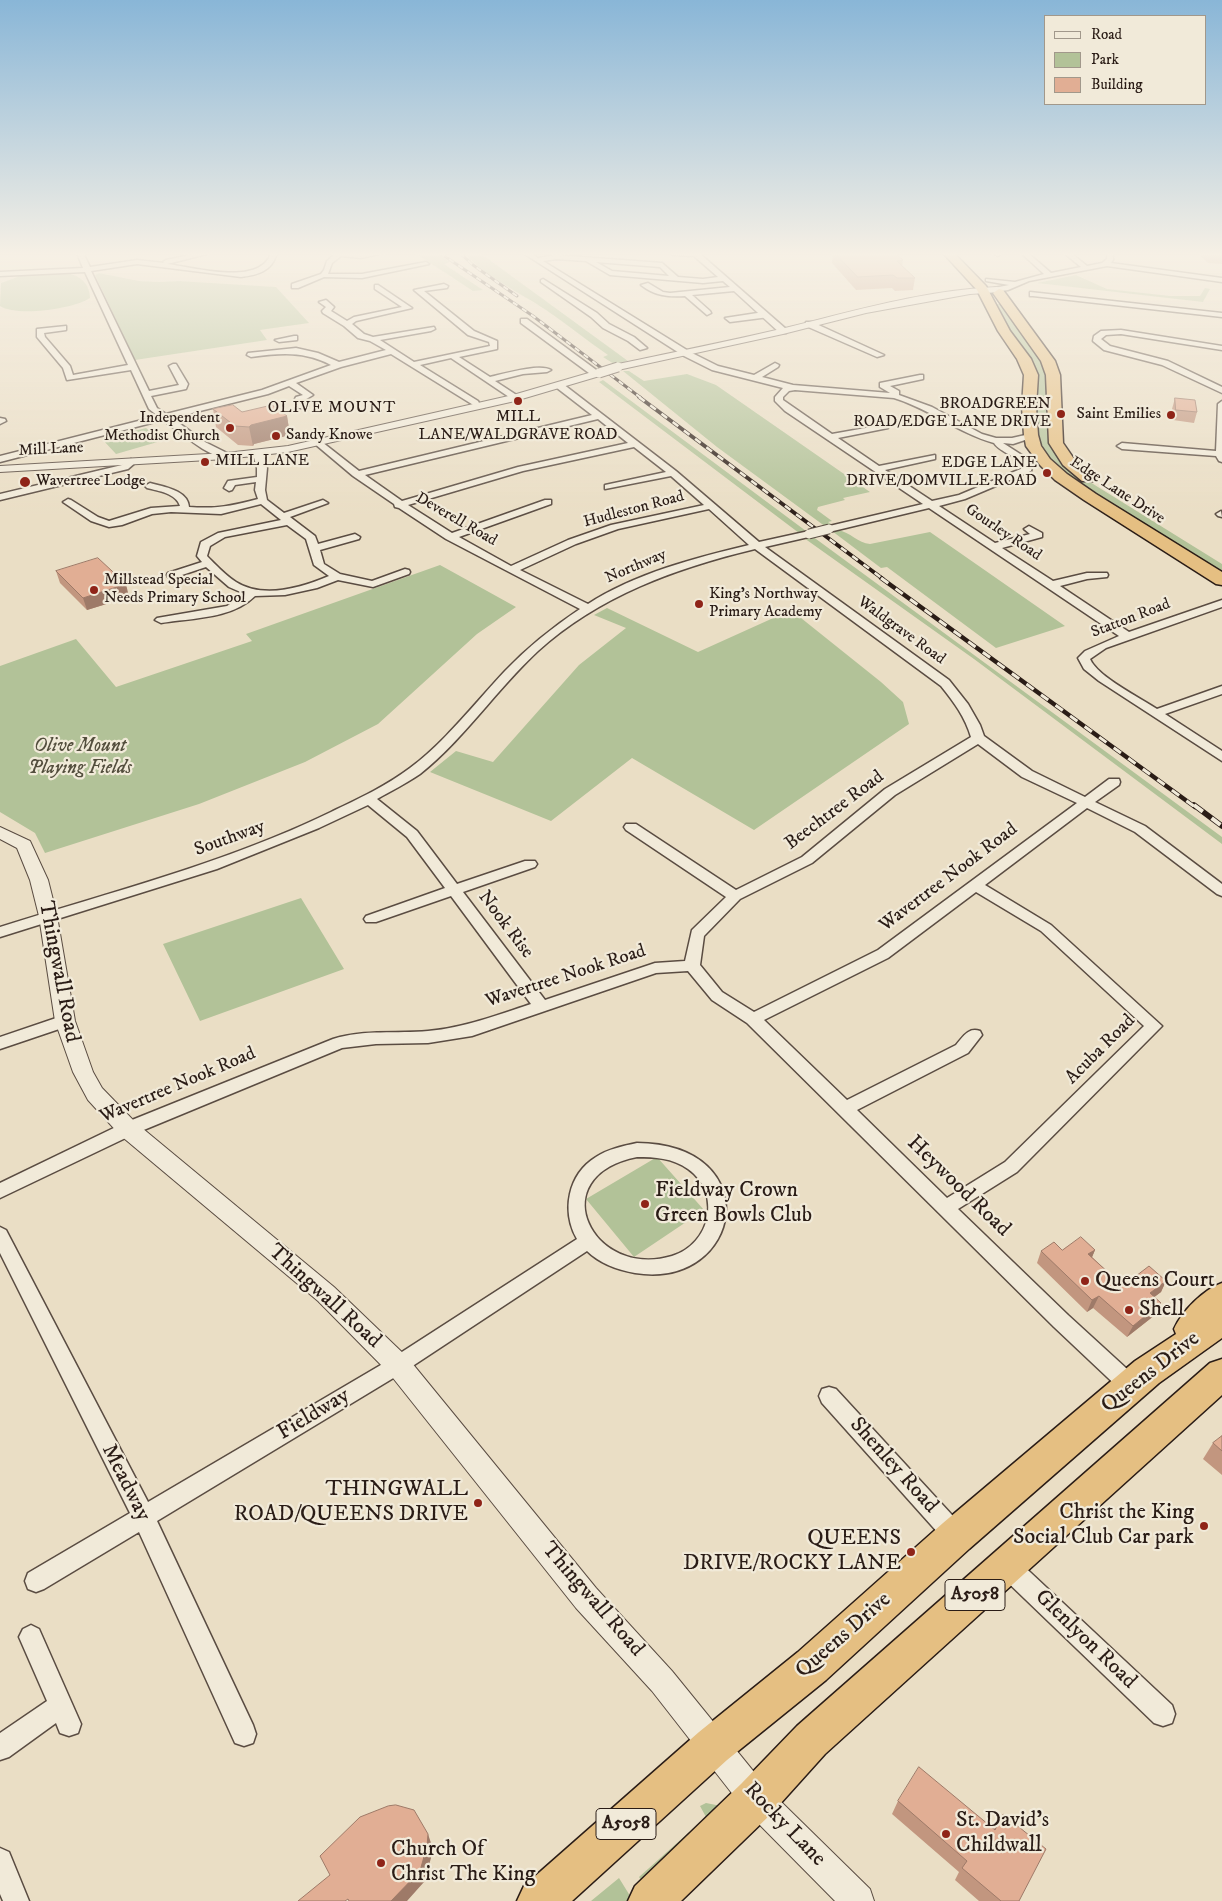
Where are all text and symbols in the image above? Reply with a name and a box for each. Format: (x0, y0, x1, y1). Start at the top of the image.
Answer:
legend (1044, 15, 1207, 105)
text: Road (1091, 25, 1122, 44)
text: Park (1091, 50, 1119, 69)
text: Building (1091, 75, 1143, 94)
marker: MILL LANE/WALDGRAVE ROAD (512, 395, 524, 407)
place label: BROADGREEN ROAD/EDGE LANE DRIVE (853, 395, 1051, 433)
district label: OLIVE MOUNT (266, 399, 398, 419)
place label: Saint Emilies (1076, 405, 1161, 425)
place label: MILL LANE/WALDGRAVE ROAD (419, 408, 617, 446)
marker: BROADGREEN ROAD/EDGE LANE DRIVE (1055, 408, 1067, 420)
place label: Independent Methodist Church (104, 409, 220, 447)
marker: Saint Emilies (1165, 409, 1177, 421)
marker: Independent Methodist Church (224, 422, 236, 434)
place label: Sandy Knowe (286, 426, 373, 446)
marker: Sandy Knowe (270, 430, 282, 442)
street label: Mill Lane (18, 439, 84, 461)
place label: MILL LANE (215, 452, 309, 472)
street label: Edge Lane Drive (1066, 453, 1168, 529)
place label: EDGE LANE DRIVE/DOMVILLE ROAD (846, 454, 1037, 492)
marker: MILL LANE (199, 456, 211, 468)
marker: EDGE LANE DRIVE/DOMVILLE ROAD (1041, 467, 1053, 479)
place label: Wavertree Lodge (36, 472, 145, 492)
marker: Wavertree Lodge (18, 475, 32, 489)
street label: Hudleston Road (582, 487, 686, 533)
street label: Deverell Road (412, 489, 500, 551)
street label: Gourley Road (961, 500, 1045, 566)
street label: Northway (603, 546, 669, 588)
place label: Millstead Special Needs Primary School (104, 571, 246, 609)
marker: Millstead Special Needs Primary School (88, 584, 100, 596)
place label: King's Northway Primary Academy (709, 585, 822, 623)
street label: Waldgrave Road (853, 593, 949, 669)
street label: Statton Road (1089, 595, 1173, 643)
marker: King's Northway Primary Academy (693, 598, 705, 610)
park label: Olive Mount Playing Fields (28, 736, 132, 780)
street label: Beechtree Road (781, 766, 889, 856)
street label: Southway (192, 816, 268, 862)
street label: Wavertree Nook Road (875, 819, 1023, 937)
street label: Nook Rise (472, 887, 538, 963)
street label: Thingwall Road (31, 899, 85, 1045)
street label: Wavertree Nook Road (483, 940, 649, 1014)
street label: Acuba Road (1061, 1010, 1141, 1090)
street label: Wavertree Nook Road (97, 1043, 259, 1129)
street label: Heywood Road (901, 1131, 1015, 1243)
place label: Fieldway Crown Green Bowls Club (655, 1178, 812, 1230)
marker: Fieldway Crown Green Bowls Club (639, 1198, 651, 1210)
street label: Thingwall Road (262, 1239, 386, 1355)
place label: Queens Court (1095, 1268, 1215, 1294)
marker: Queens Court (1079, 1275, 1091, 1287)
place label: Shell (1139, 1297, 1184, 1323)
marker: Shell (1123, 1304, 1135, 1316)
street label: Queens Drive (1096, 1326, 1206, 1420)
street label: Fieldway (273, 1383, 355, 1447)
street label: Shenley Road (843, 1413, 943, 1519)
street label: Meadway (94, 1440, 156, 1526)
place label: THINGWALL ROAD/QUEENS DRIVE (234, 1477, 468, 1528)
marker: THINGWALL ROAD/QUEENS DRIVE (472, 1497, 484, 1509)
place label: Christ the King Social Club Car park (1013, 1500, 1194, 1552)
marker: Christ the King Social Club Car park (1198, 1520, 1210, 1532)
place label: QUEENS DRIVE/ROCKY LANE (683, 1526, 901, 1578)
street label: Thingwall Road (535, 1537, 649, 1663)
marker: QUEENS DRIVE/ROCKY LANE (905, 1546, 917, 1558)
road number: A5058 (945, 1580, 1005, 1610)
street label: Glenlyon Road (1028, 1585, 1142, 1695)
street label: Queens Drive (791, 1587, 897, 1685)
street label: Rocky Lane (738, 1778, 830, 1872)
road number: A5058 (596, 1808, 656, 1840)
place label: St. David's Childwall (956, 1808, 1049, 1860)
marker: St. David's Childwall (940, 1828, 952, 1840)
place label: Church Of Christ The King (391, 1837, 535, 1888)
marker: Church Of Christ The King (375, 1857, 387, 1869)

